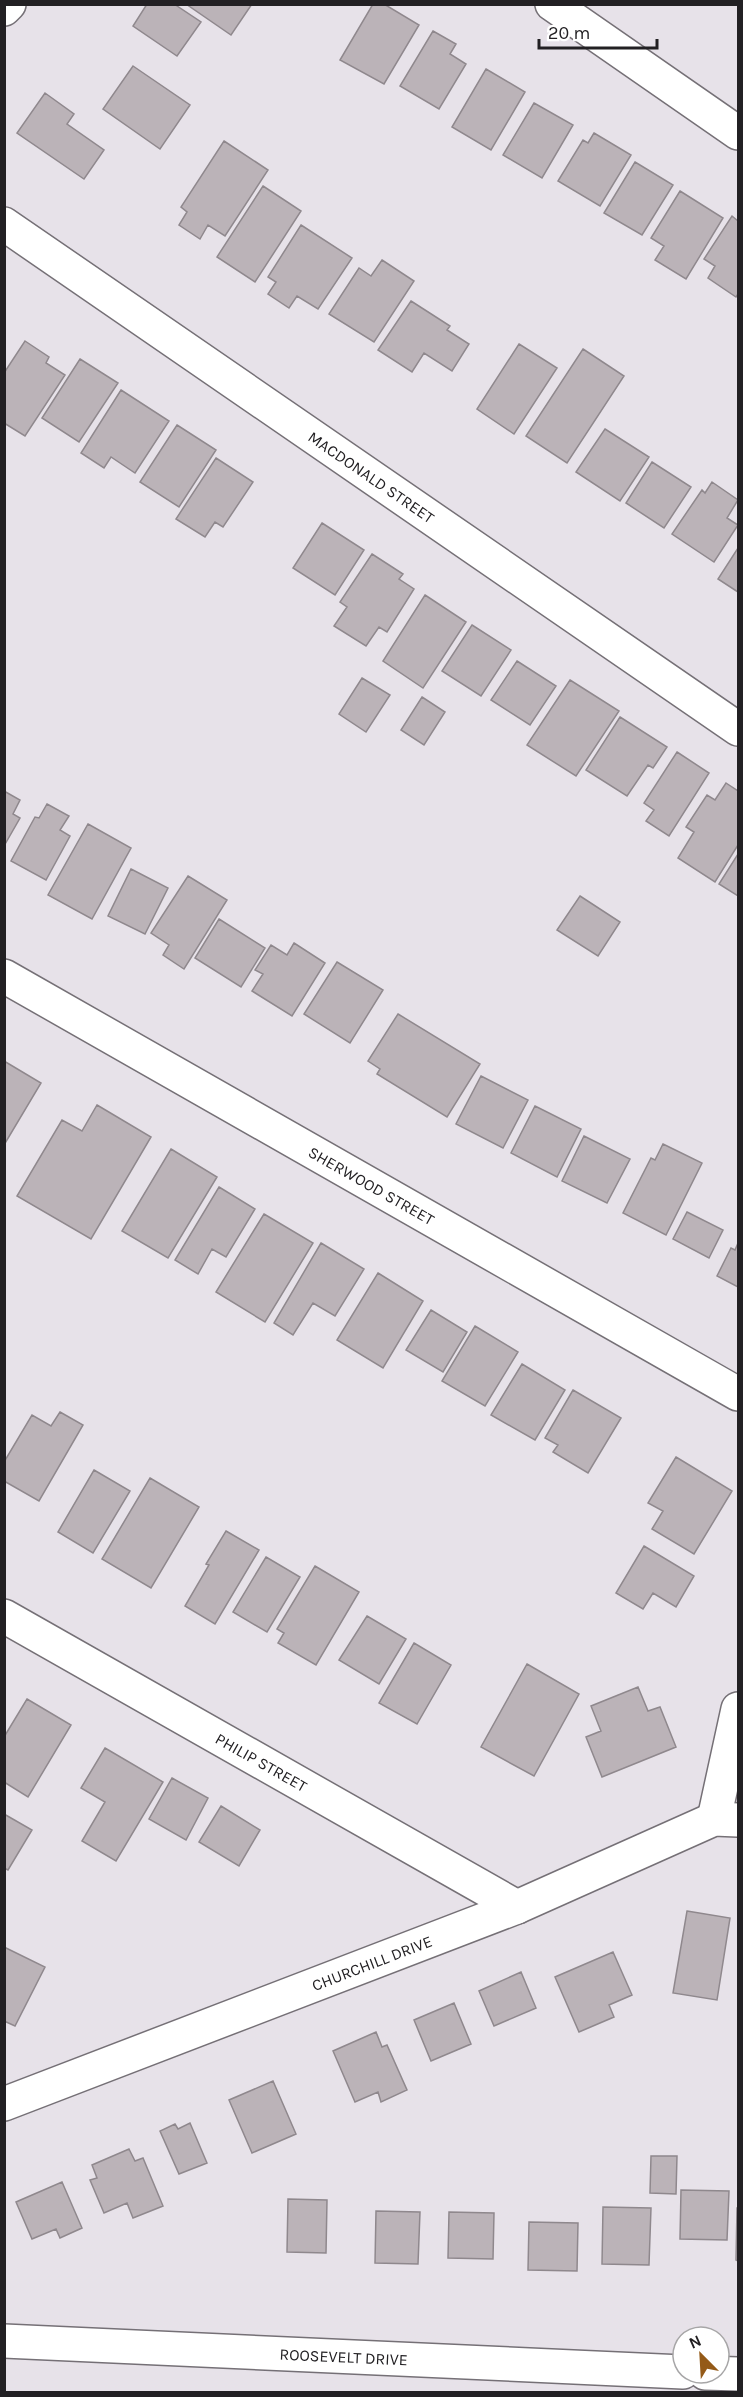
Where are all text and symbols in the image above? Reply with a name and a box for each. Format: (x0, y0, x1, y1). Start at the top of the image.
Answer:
scale bar (539, 12, 658, 50)
text: 20 m (548, 22, 590, 44)
street label: MACDONALD STREET (304, 427, 438, 527)
street label: SHERWOOD STREET (305, 1142, 438, 1229)
street label: PHILIP STREET (212, 1729, 310, 1796)
street label: CHURCHILL DRIVE (309, 1932, 435, 1995)
north arrow (671, 2325, 731, 2385)
text: N (686, 2331, 704, 2353)
street label: ROOSEVELT DRIVE (279, 2345, 408, 2369)

